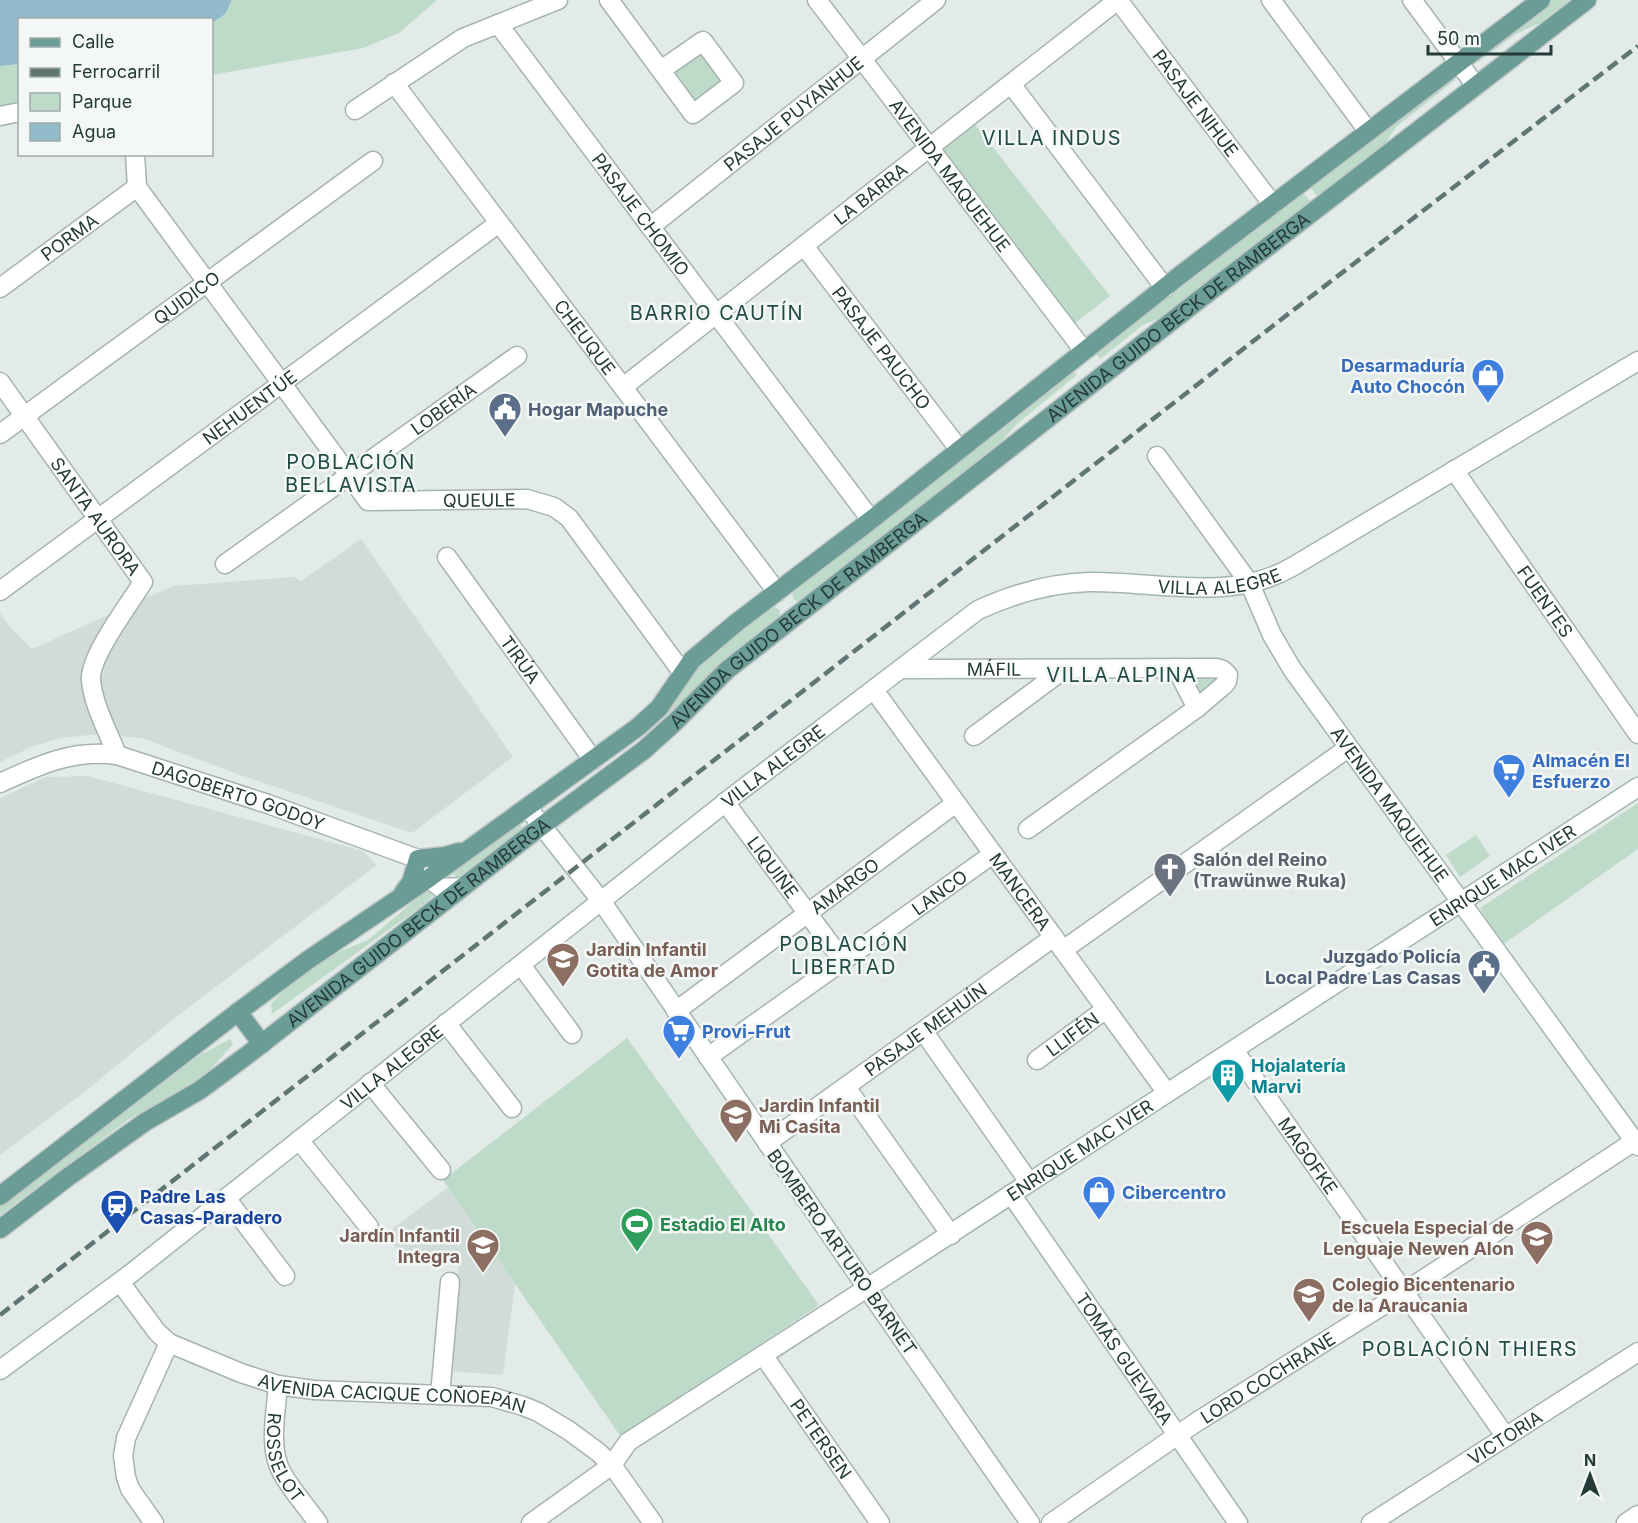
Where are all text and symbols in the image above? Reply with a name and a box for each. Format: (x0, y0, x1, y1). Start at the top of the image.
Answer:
legend (18, 18, 213, 156)
scale bar (1428, 18, 1551, 56)
text: 50 m (1437, 28, 1480, 49)
text: Calle (72, 31, 114, 52)
street label: PASAJE NIHUE (1149, 45, 1243, 161)
street label: PASAJE PUYANHUE (719, 51, 867, 175)
text: Ferrocarril (72, 61, 160, 82)
text: Parque (72, 91, 132, 112)
street label: AVENIDA MAQUEHUE (885, 95, 1015, 256)
text: Agua (72, 121, 116, 142)
district label: VILLA INDUS (982, 126, 1122, 150)
street label: PASAJE CHOMIO (588, 149, 694, 280)
street label: LA BARRA (829, 158, 911, 229)
street label: AVENIDA GUIDO BECK DE RAMBERGA (1042, 208, 1314, 426)
street label: PORMA (37, 209, 102, 265)
street label: QUIDICO (149, 266, 224, 329)
street label: PASAJE PAUCHO (828, 282, 935, 413)
street label: CHEUQUE (550, 295, 620, 379)
district label: BARRIO CAUTÍN (630, 300, 804, 325)
place label: Desarmaduría Auto Chocón (1341, 355, 1465, 397)
shop icon: Desarmaduría Auto Chocón (1470, 357, 1506, 404)
street label: NEHUENTÚE (198, 365, 301, 449)
street label: LOBERÍA (407, 378, 480, 439)
public building icon: Hogar Mapuche (487, 391, 523, 438)
place label: Hogar Mapuche (528, 399, 668, 420)
district label: POBLACIÓN BELLAVISTA (285, 449, 417, 497)
street label: SANTA AURORA (47, 453, 145, 579)
street label: QUEULE (443, 489, 516, 511)
street label: AVENIDA GUIDO BECK DE RAMBERGA (665, 507, 931, 732)
street label: FUENTES (1513, 561, 1578, 641)
street label: VILLA ALEGRE (1157, 564, 1284, 598)
street label: TIRÚA (496, 631, 545, 687)
street label: MÁFIL (967, 657, 1021, 679)
district label: VILLA ALPINA (1046, 663, 1198, 687)
street label: VILLA ALEGRE (717, 720, 829, 812)
street label: AVENIDA MAQUEHUE (1327, 723, 1453, 886)
place label: Almacén El Esfuerzo (1532, 750, 1630, 792)
supermarket icon: Almacén El Esfuerzo (1491, 752, 1527, 799)
street label: DAGOBERTO GODOY (149, 757, 328, 834)
street label: AVENIDA GUIDO BECK DE RAMBERGA (282, 813, 554, 1031)
street label: ENRIQUE MAC IVER (1425, 820, 1580, 930)
street label: LIQUIÑE (744, 832, 803, 902)
street label: MANCERA (985, 849, 1055, 934)
place label: Salón del Reino (Trawünwe Ruka) (1193, 849, 1347, 891)
church icon: Salón del Reino (Trawünwe Ruka) (1152, 851, 1188, 898)
street label: AMARGO (806, 854, 883, 918)
street label: LANCO (908, 865, 971, 919)
district label: POBLACIÓN LIBERTAD (779, 931, 909, 979)
place label: Jardin Infantil Gotita de Amor (586, 939, 718, 981)
school or university icon: Jardin Infantil Gotita de Amor (545, 941, 581, 988)
place label: Juzgado Policía Local Padre Las Casas (1265, 946, 1461, 988)
public building icon: Juzgado Policía Local Padre Las Casas (1466, 948, 1502, 995)
street label: PASAJE MEHUÍN (860, 978, 990, 1080)
street label: LLIFÉN (1042, 1007, 1103, 1060)
supermarket icon: Provi-Frut (661, 1013, 697, 1060)
street label: VILLA ALEGRE (336, 1020, 447, 1114)
place label: Provi-Frut (702, 1021, 791, 1042)
place label: Hojalatería Marvi (1251, 1055, 1346, 1097)
building icon: Hojalatería Marvi (1210, 1057, 1246, 1104)
street label: ENRIQUE MAC IVER (1003, 1094, 1157, 1205)
place label: Jardin Infantil Mi Casita (759, 1095, 880, 1137)
school or university icon: Jardin Infantil Mi Casita (718, 1097, 754, 1144)
street label: MAGOFKE (1274, 1113, 1342, 1198)
street label: BOMBERO ARTURO BARNET (763, 1145, 921, 1359)
shop icon: Cibercentro (1081, 1174, 1117, 1221)
place label: Cibercentro (1122, 1182, 1226, 1203)
place label: Padre Las Casas-Paradero (140, 1186, 282, 1228)
station icon: Padre Las Casas-Paradero (99, 1188, 135, 1235)
sports icon: Estadio El Alto (619, 1206, 655, 1253)
place label: Estadio El Alto (660, 1214, 786, 1235)
place label: Escuela Especial de Lenguaje Newen Alon (1323, 1217, 1514, 1259)
school or university icon: Escuela Especial de Lenguaje Newen Alon (1519, 1219, 1555, 1266)
place label: Jardín Infantil Integra (339, 1225, 460, 1267)
school or university icon: Jardín Infantil Integra (465, 1227, 501, 1274)
place label: Colegio Bicentenario de la Araucania (1332, 1274, 1515, 1316)
school or university icon: Colegio Bicentenario de la Araucania (1291, 1276, 1327, 1323)
street label: TOMÁS GUEVARA (1072, 1289, 1177, 1429)
street label: LORD COCHRANE (1196, 1327, 1339, 1428)
district label: POBLACIÓN THIERS (1362, 1336, 1578, 1361)
street label: AVENIDA CACIQUE COÑOEPÁN (256, 1369, 528, 1417)
street label: PETERSEN (786, 1395, 856, 1483)
street label: VICTORIA (1464, 1406, 1546, 1469)
street label: ROSSELOT (263, 1412, 309, 1506)
north arrow (1560, 1445, 1620, 1505)
text: N (1584, 1450, 1596, 1470)

